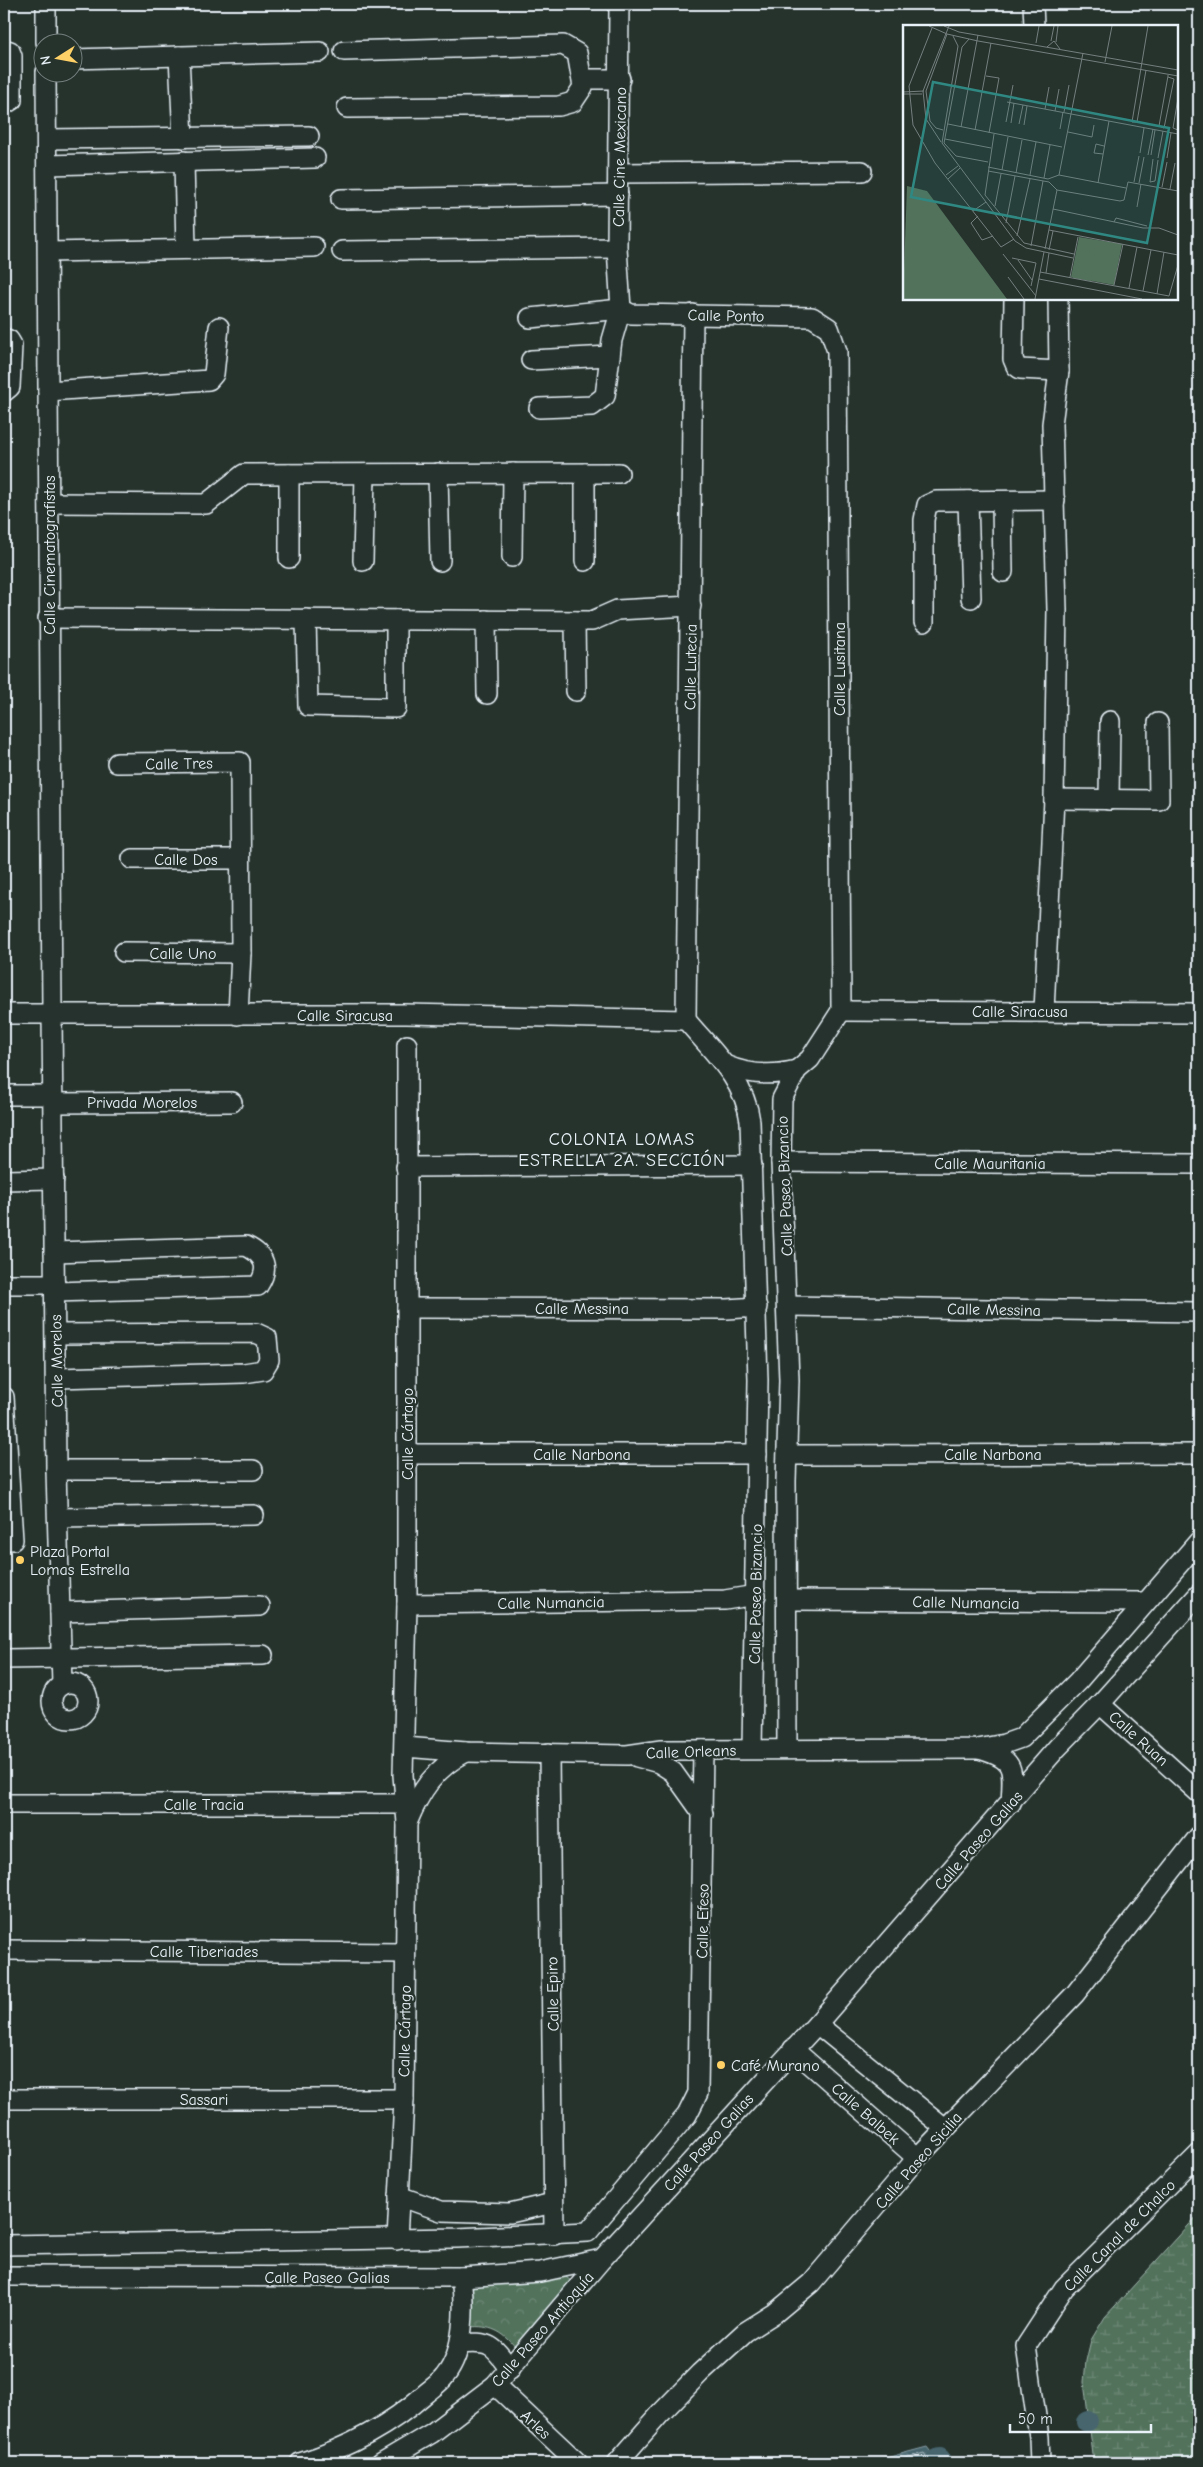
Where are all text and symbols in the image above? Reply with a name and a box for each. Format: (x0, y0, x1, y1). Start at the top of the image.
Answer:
inset map (903, 25, 1178, 300)
north arrow (32, 32, 82, 82)
text: N (37, 54, 55, 66)
street label: Calle Cine Mexicano (610, 87, 630, 227)
street label: Calle Ponto (688, 306, 764, 326)
street label: Calle Cinematografistas (41, 475, 59, 635)
street label: Calle Lusitana (831, 622, 849, 716)
street label: Calle Lutecia (681, 624, 701, 710)
street label: Calle Tres (145, 754, 213, 774)
street label: Calle Dos (154, 851, 218, 869)
street label: Calle Uno (150, 945, 216, 963)
street label: Calle Siracusa (972, 1003, 1068, 1021)
street label: Calle Siracusa (297, 1007, 393, 1025)
street label: Privada Morelos (87, 1094, 197, 1112)
street label: Calle Paseo Bizancio (774, 1115, 796, 1256)
district label: COLONIA LOMAS ESTRELLA 2A. SECCIÓN (518, 1129, 726, 1171)
street label: Calle Mauritania (934, 1155, 1046, 1173)
street label: Calle Messina (535, 1300, 629, 1318)
street label: Calle Messina (947, 1300, 1041, 1320)
street label: Calle Morelos (47, 1314, 67, 1408)
street label: Calle Cártago (399, 1388, 417, 1480)
street label: Calle Narbona (533, 1446, 631, 1464)
street label: Calle Narbona (944, 1446, 1042, 1464)
street label: Calle Paseo Bizancio (746, 1524, 766, 1664)
place label: Plaza Portal Lomas Estrella (30, 1543, 130, 1579)
marker: Plaza Portal Lomas Estrella (14, 1554, 26, 1566)
street label: Calle Numancia (497, 1593, 605, 1613)
street label: Calle Numancia (912, 1593, 1020, 1613)
street label: Calle Ruan (1105, 1708, 1172, 1770)
street label: Calle Orleans (646, 1741, 737, 1763)
street label: Calle Paseo Galias (931, 1787, 1027, 1894)
street label: Calle Tracia (164, 1796, 244, 1814)
street label: Calle Efeso (693, 1883, 713, 1959)
street label: Calle Tiberiades (150, 1943, 259, 1961)
street label: Calle Epiro (543, 1956, 563, 2032)
street label: Calle Cártago (395, 1985, 415, 2077)
place label: Café Murano (731, 2057, 820, 2075)
marker: Café Murano (715, 2059, 727, 2071)
street label: Calle Balbek (828, 2079, 903, 2148)
street label: Calle Paseo Galias (660, 2090, 758, 2195)
street label: Sassari (180, 2091, 228, 2109)
street label: Calle Paseo Sicilia (872, 2108, 966, 2213)
street label: Calle Canal de Chalco (1060, 2176, 1179, 2295)
street label: Calle Paseo Antioquía (488, 2268, 598, 2391)
street label: Calle Paseo Galias (264, 2269, 390, 2287)
scale bar (1010, 2402, 1152, 2434)
street label: Arles (517, 2407, 554, 2443)
text: 50 m (1018, 2410, 1053, 2428)

